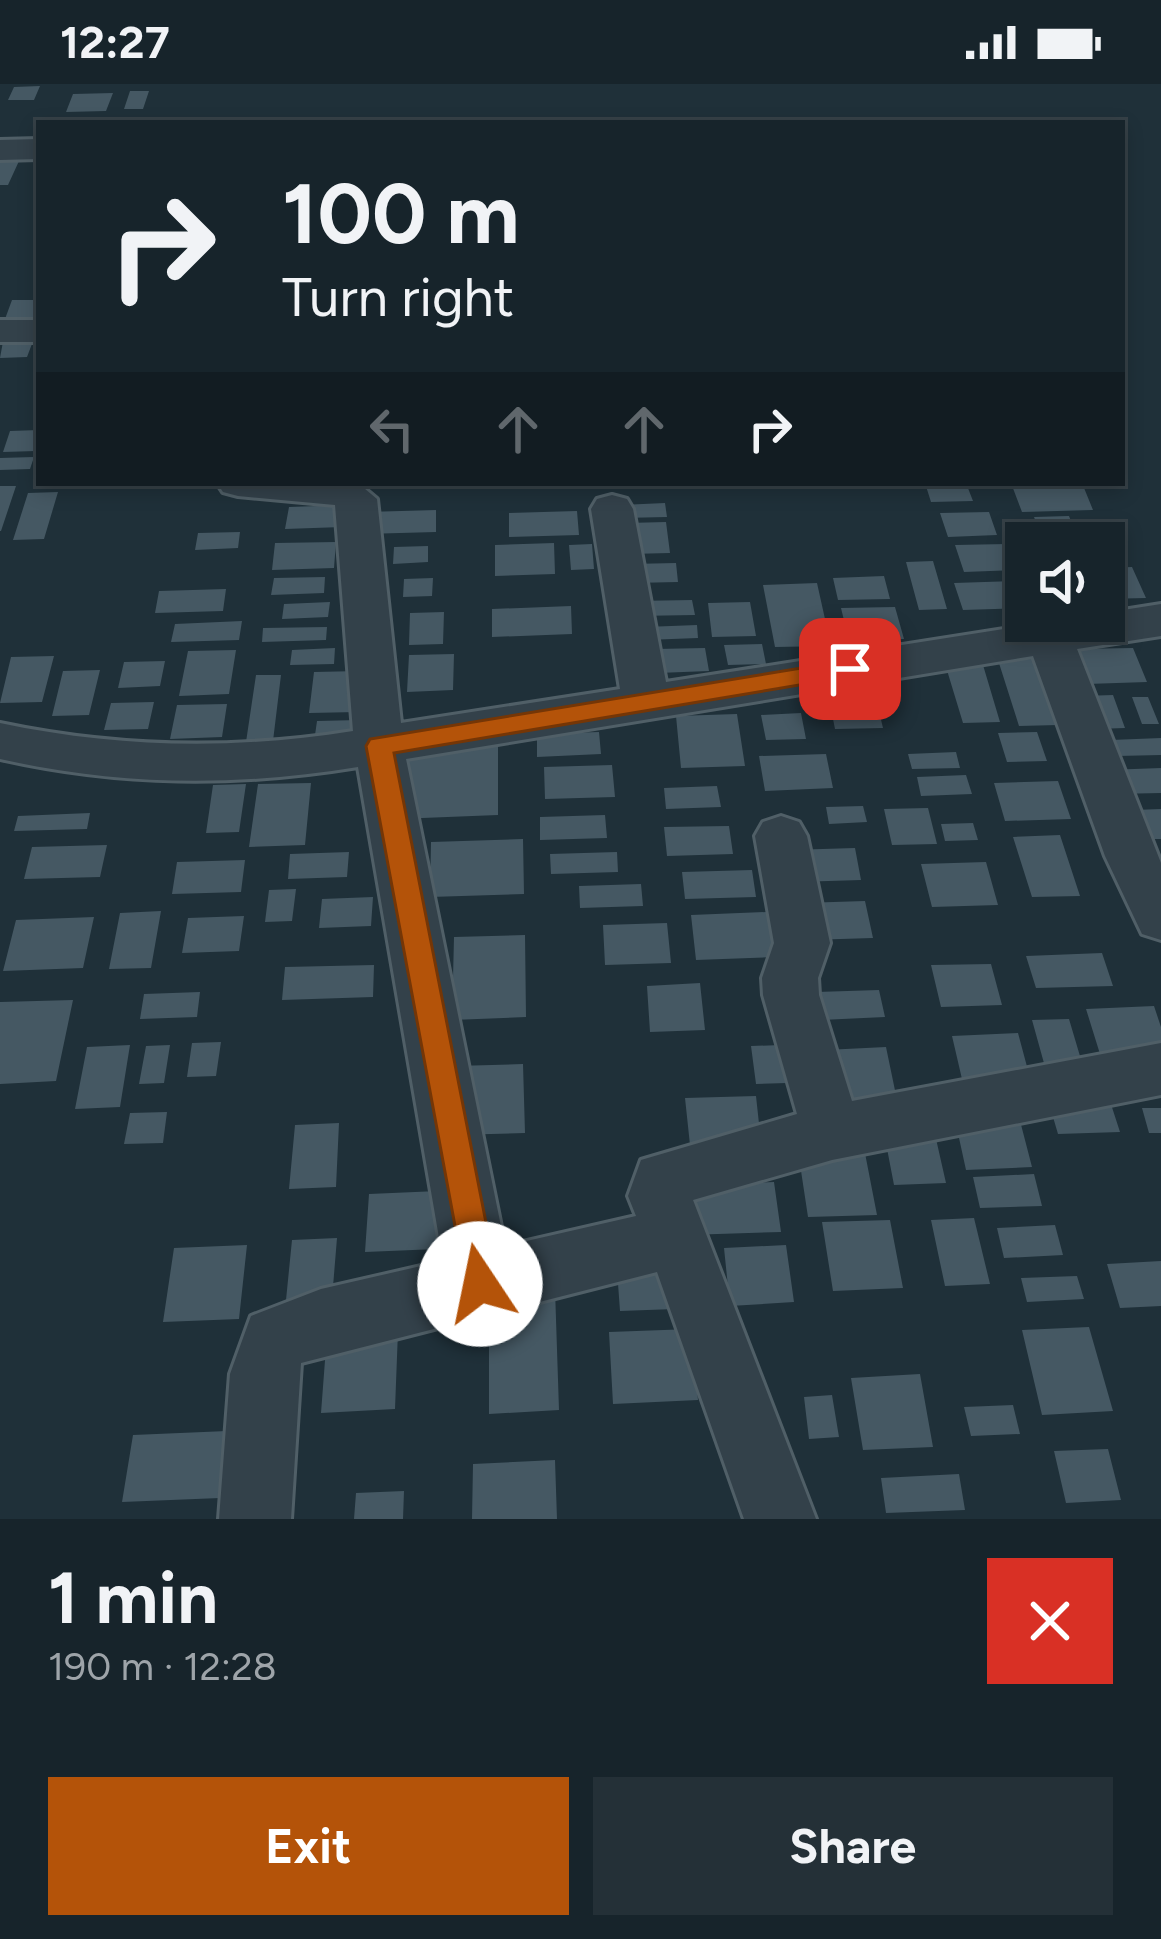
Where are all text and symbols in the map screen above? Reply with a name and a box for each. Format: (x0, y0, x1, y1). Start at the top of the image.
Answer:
text: 12:27 (60, 15, 170, 69)
text: 100 m (282, 163, 520, 264)
icon: right (84, 168, 240, 324)
text: Turn right (282, 265, 514, 330)
icon: left (359, 396, 425, 462)
icon: ahead (485, 396, 551, 462)
icon: ahead (611, 396, 677, 462)
icon: right (737, 396, 803, 462)
map controls (1005, 522, 1125, 642)
button: sound (1005, 522, 1125, 642)
pin (799, 618, 901, 720)
icon: arrive (817, 636, 883, 702)
position arrow (417, 1221, 543, 1347)
text: 1 min (48, 1555, 218, 1641)
button: close (987, 1558, 1113, 1684)
text: 190 m · 12:28 (48, 1643, 277, 1690)
button: Exit (48, 1777, 569, 1915)
button: Share (593, 1777, 1113, 1915)

